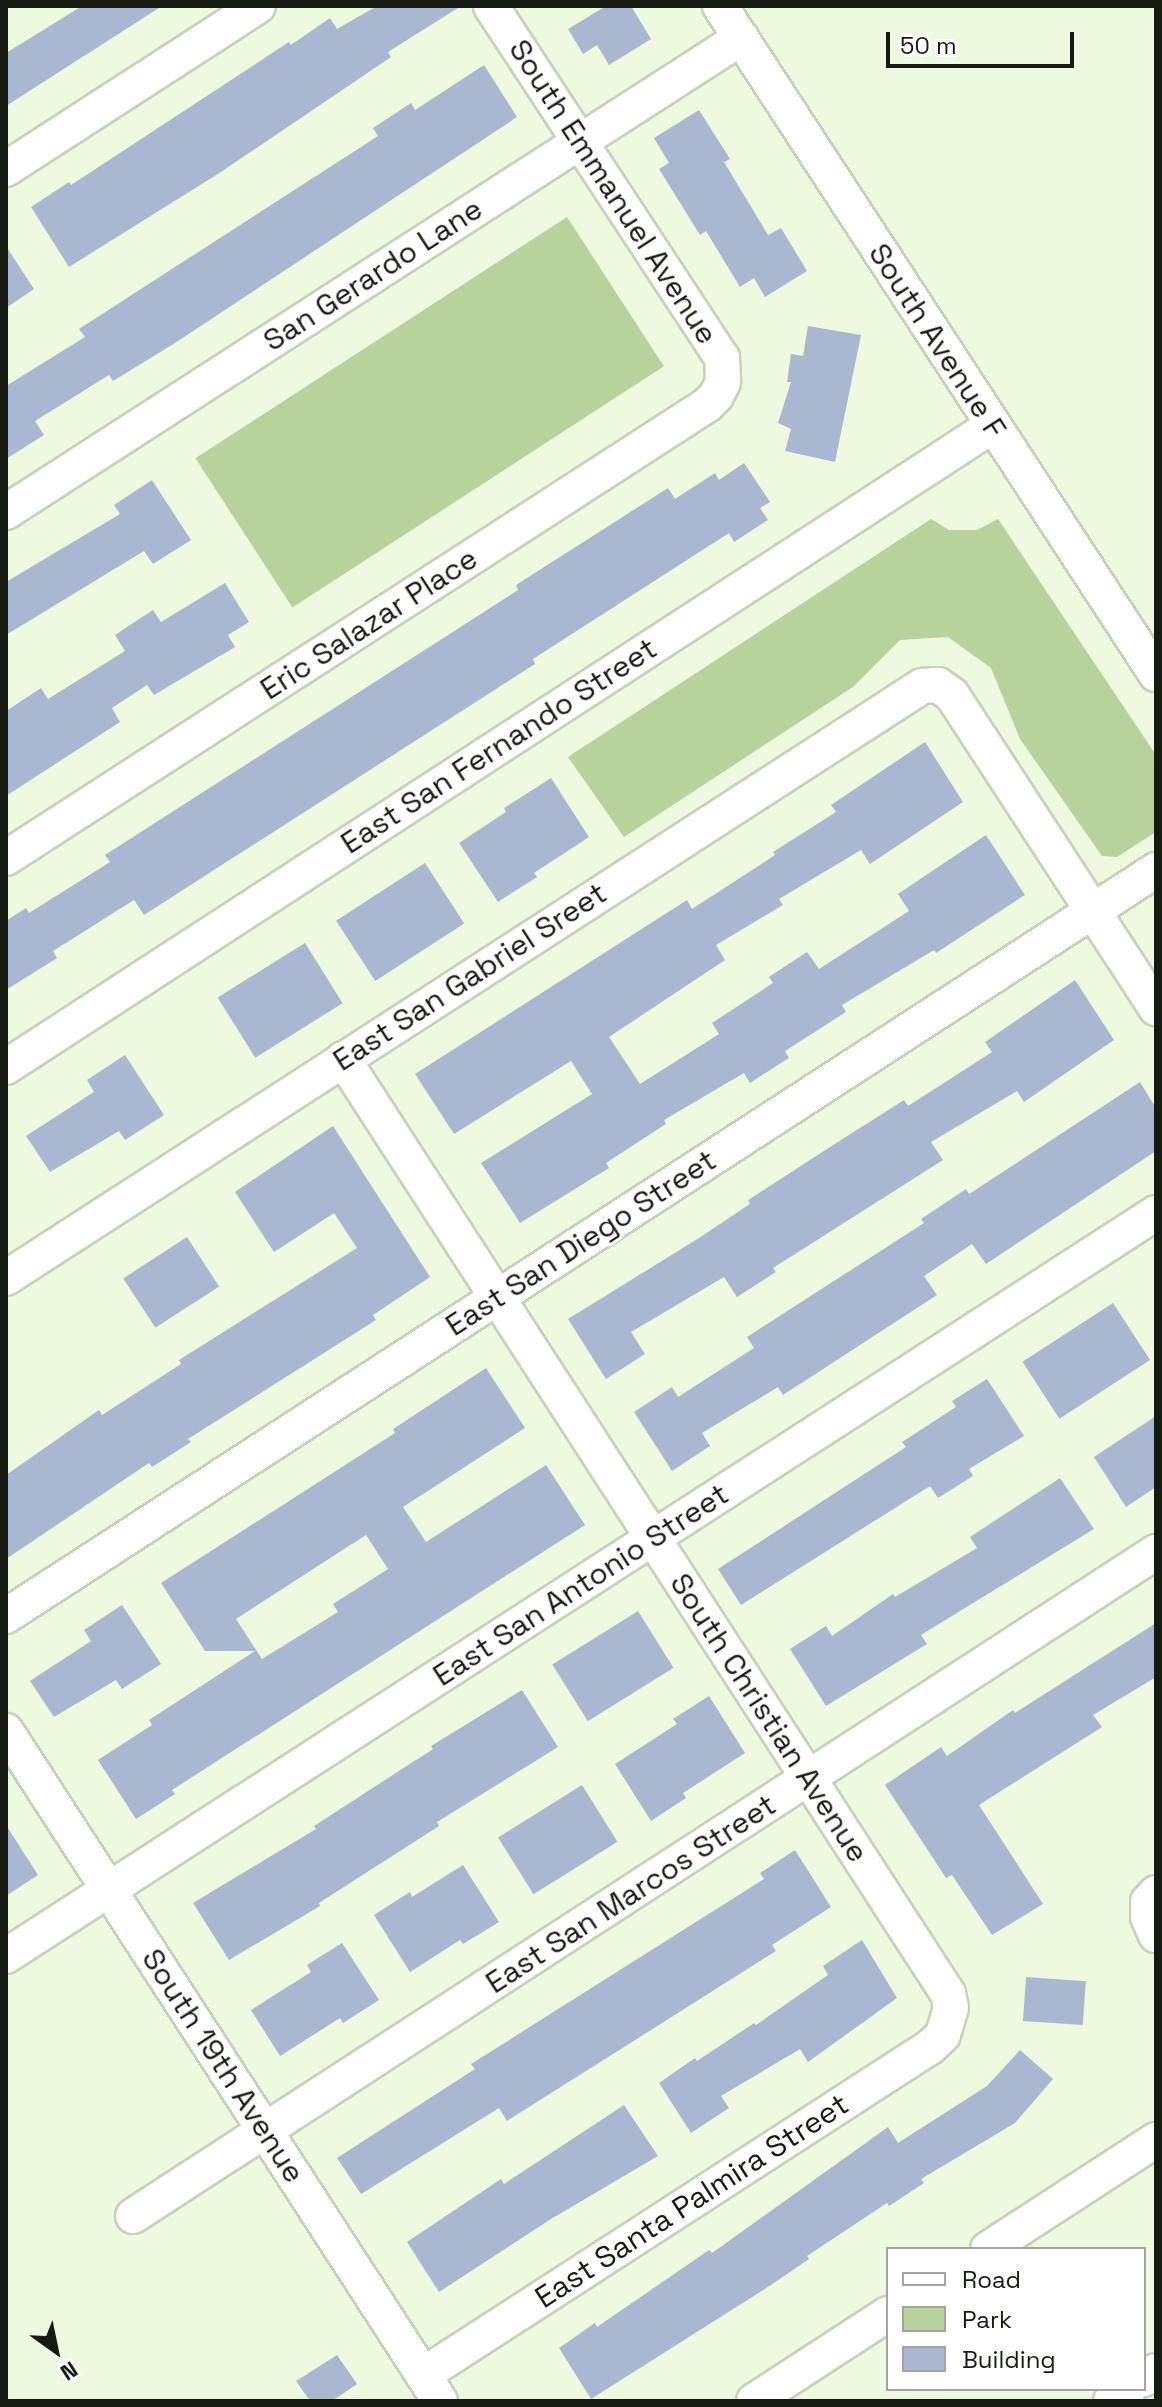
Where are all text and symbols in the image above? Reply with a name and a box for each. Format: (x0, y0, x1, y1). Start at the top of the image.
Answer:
scale bar (890, 16, 1078, 66)
text: 50 m (900, 30, 957, 61)
street label: South Emmanuel Avenue (501, 33, 725, 351)
street label: San Gerardo Lane (257, 191, 489, 359)
street label: South Avenue F (861, 237, 1013, 445)
street label: Eric Salazar Place (254, 541, 484, 707)
street label: East San Fernando Street (334, 630, 664, 862)
street label: East San Gabriel Sreet (327, 875, 613, 1079)
street label: East San Diego Street (439, 1142, 723, 1344)
street label: East San Antonio Street (426, 1476, 736, 1694)
street label: South Christian Avenue (662, 1567, 876, 1869)
street label: East San Marcos Street (479, 1787, 783, 2001)
street label: South 19th Avenue (134, 1942, 312, 2190)
street label: East Santa Palmira Street (529, 2086, 855, 2316)
legend (886, 2247, 1146, 2391)
text: Road (962, 2264, 1021, 2295)
text: Park (962, 2304, 1012, 2335)
north arrow (16, 2311, 96, 2391)
text: Building (962, 2344, 1056, 2375)
text: N (55, 2355, 83, 2387)

